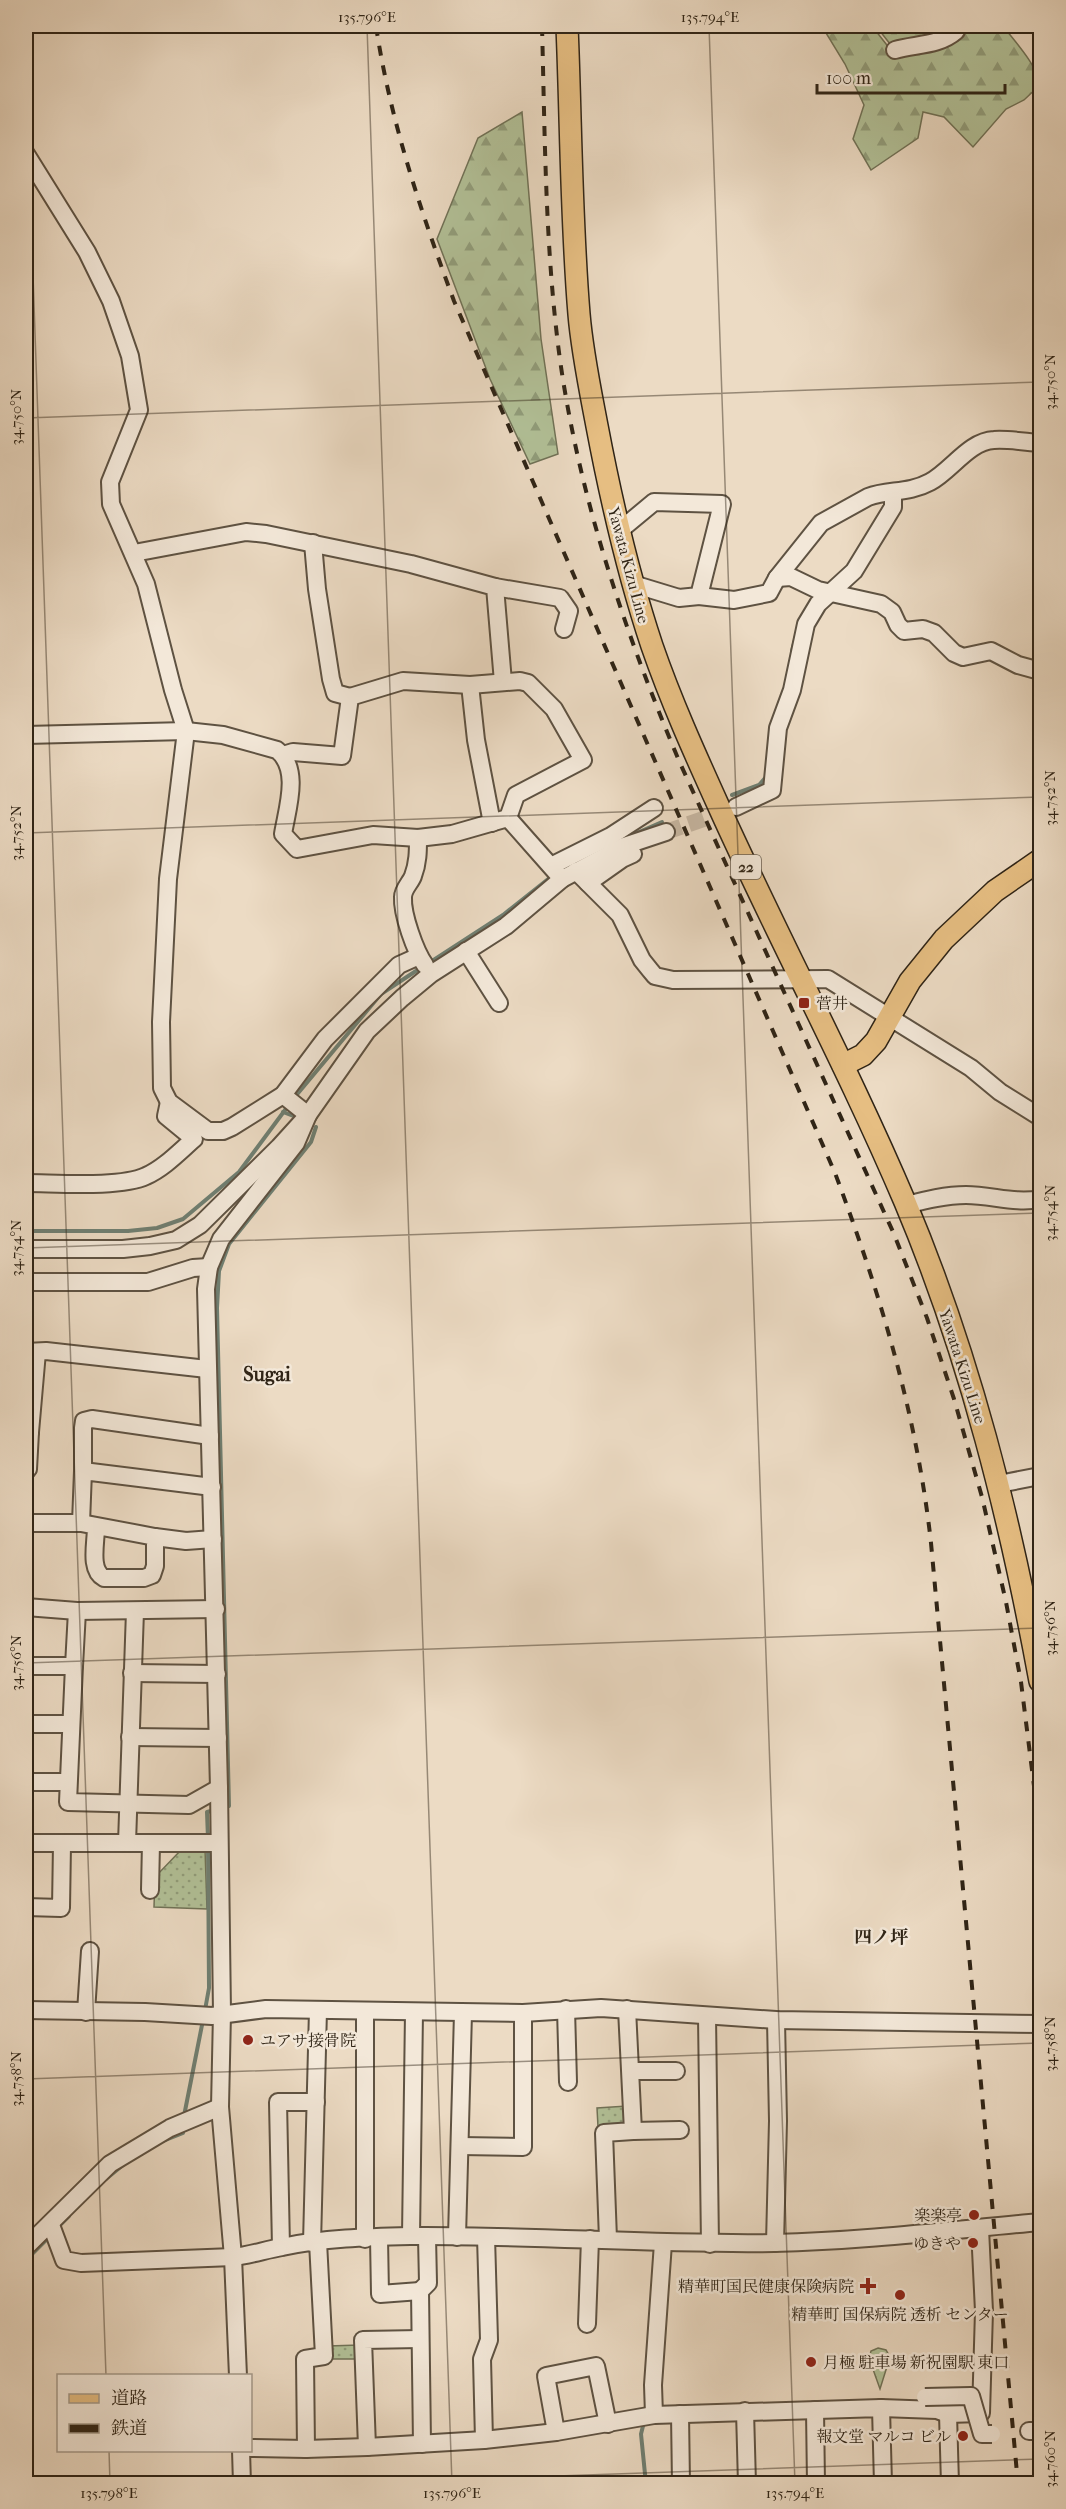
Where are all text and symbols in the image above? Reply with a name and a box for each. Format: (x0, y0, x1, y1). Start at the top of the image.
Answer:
text: 135.796°E (338, 8, 396, 26)
text: 135.794°E (681, 8, 739, 26)
scale bar (817, 57, 1004, 95)
text: 100 m (826, 68, 871, 89)
text: 34.750°N (1041, 353, 1059, 410)
text: 34.750°N (7, 388, 25, 445)
street label: Yawata Kizu Line (604, 504, 653, 626)
text: 34.752°N (1041, 770, 1059, 826)
text: 34.752°N (7, 805, 25, 861)
road number: 22 (731, 855, 761, 879)
place label: 菅井 (816, 994, 848, 1013)
marker: 菅井 (797, 996, 811, 1010)
text: 34.754°N (1041, 1184, 1059, 1241)
text: 34.754°N (7, 1219, 25, 1276)
street label: Yawata Kizu Line (935, 1305, 990, 1426)
district label: Sugai (243, 1363, 292, 1386)
text: 34.756°N (1041, 1599, 1059, 1656)
text: 34.756°N (7, 1634, 25, 1691)
district label: 四ノ坪 (854, 1927, 909, 1948)
text: 34.758°N (1041, 2016, 1059, 2072)
place label: ユアサ接骨院 (260, 2031, 356, 2050)
marker: ユアサ接骨院 (241, 2033, 255, 2047)
text: 34.758°N (7, 2051, 25, 2107)
place label: 楽楽亭 (914, 2206, 962, 2225)
marker: 楽楽亭 (967, 2208, 981, 2222)
place label: ゆきや (913, 2234, 961, 2253)
marker: ゆきや (966, 2236, 980, 2250)
place label: 精華町国民健康保険病院 (678, 2277, 854, 2296)
marker: 精華町国民健康保険病院 (859, 2277, 877, 2295)
marker: 精華町 国保病院 透析 センター (893, 2288, 907, 2302)
place label: 精華町 国保病院 透析 センター (791, 2305, 1009, 2324)
place label: 月極 駐車場 新祝園駅 東口 (823, 2353, 1009, 2372)
marker: 月極 駐車場 新祝園駅 東口 (804, 2355, 818, 2369)
legend (57, 2374, 252, 2452)
text: 道路 (111, 2388, 147, 2409)
text: 鉄道 (111, 2418, 147, 2439)
place label: 報文堂 マルコ ビル (816, 2427, 951, 2446)
marker: 報文堂 マルコ ビル (956, 2429, 970, 2443)
text: 34.760°N (1041, 2429, 1059, 2488)
text: 135.798°E (80, 2484, 138, 2502)
text: 135.796°E (423, 2484, 481, 2502)
text: 135.794°E (766, 2484, 824, 2502)

